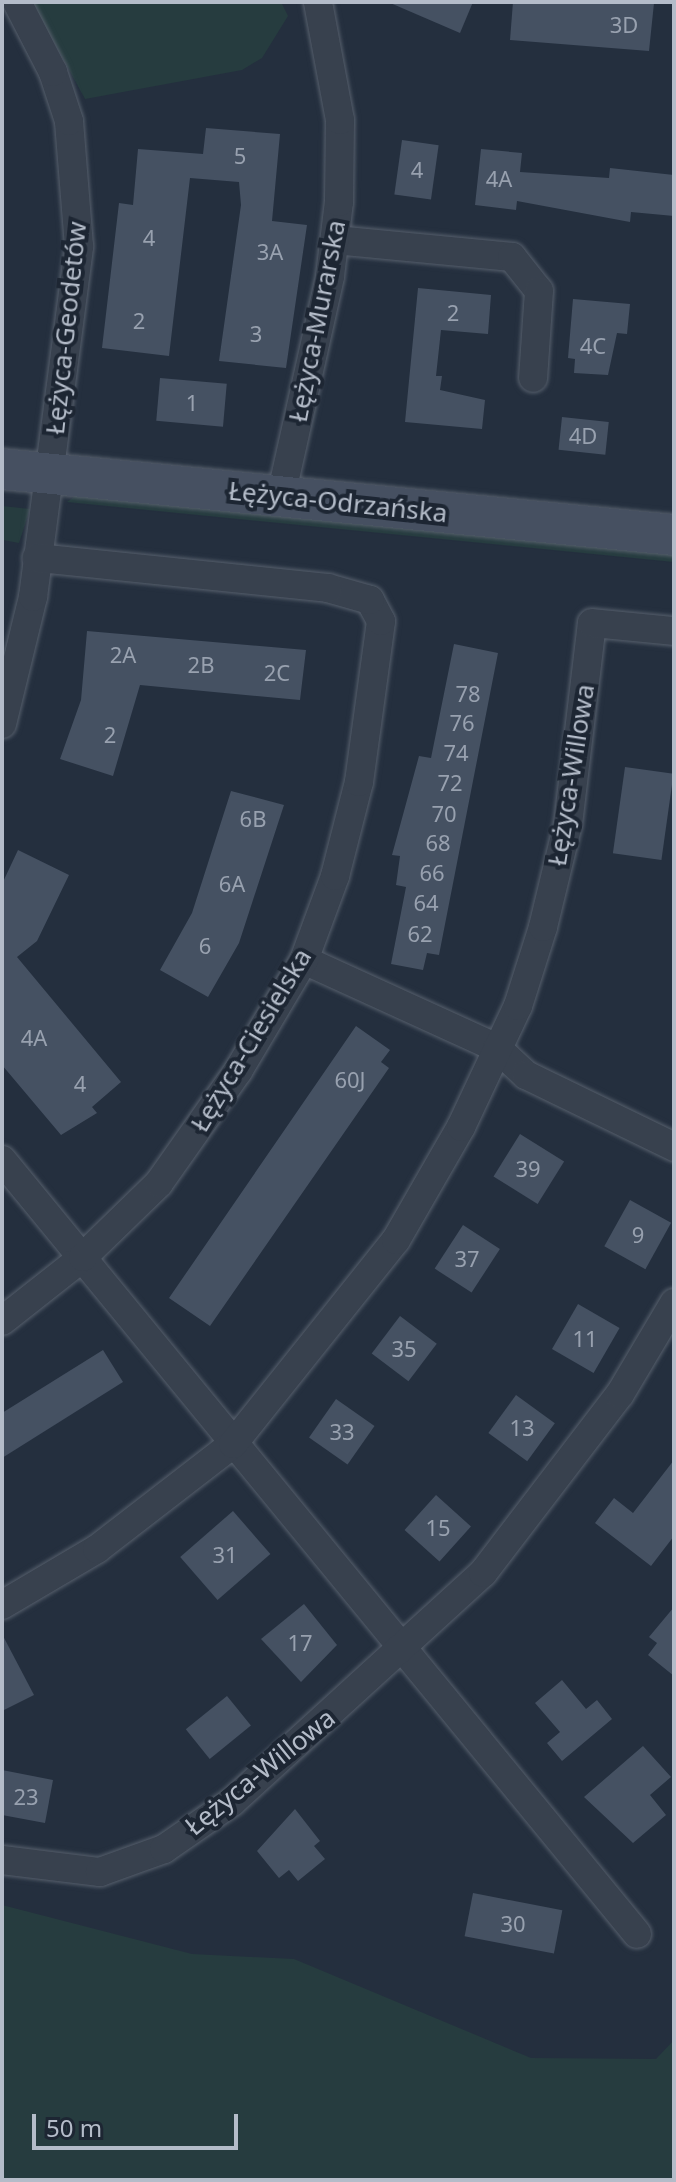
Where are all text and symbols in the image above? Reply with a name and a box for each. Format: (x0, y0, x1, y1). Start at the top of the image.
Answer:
house number: 3D (610, 12, 638, 38)
house number: 5 (234, 143, 246, 169)
house number: 4 (411, 157, 423, 183)
house number: 4A (486, 166, 512, 192)
street label: Łężyca-Murarska (282, 217, 352, 425)
street label: Łężyca-Geodetów (39, 220, 93, 436)
house number: 4 (143, 225, 155, 251)
house number: 3A (257, 239, 283, 265)
house number: 2 (447, 300, 459, 326)
house number: 2 (133, 308, 145, 334)
house number: 3 (250, 321, 262, 347)
house number: 4C (580, 333, 606, 359)
house number: 1 (186, 390, 198, 416)
house number: 4D (569, 423, 597, 449)
street label: Łężyca-Odrzańska (227, 475, 449, 529)
house number: 2A (110, 642, 136, 668)
house number: 2B (188, 652, 214, 678)
house number: 2C (264, 660, 290, 686)
house number: 78 (455, 681, 481, 707)
street label: Łężyca-Willowa (541, 682, 601, 868)
house number: 76 (449, 710, 475, 736)
house number: 2 (104, 722, 116, 748)
house number: 74 (443, 740, 469, 766)
house number: 72 (437, 770, 463, 796)
house number: 70 (431, 801, 457, 827)
house number: 6B (240, 806, 266, 832)
house number: 68 (425, 830, 451, 856)
house number: 66 (419, 860, 445, 886)
house number: 6A (219, 871, 245, 897)
house number: 64 (413, 890, 439, 916)
house number: 62 (407, 921, 433, 947)
house number: 6 (199, 933, 211, 959)
street label: Łężyca-Ciesielska (184, 943, 318, 1137)
house number: 4A (21, 1025, 47, 1051)
house number: 60J (334, 1067, 366, 1093)
house number: 4 (74, 1071, 86, 1097)
house number: 39 (515, 1156, 541, 1182)
house number: 9 (632, 1222, 644, 1248)
house number: 37 (454, 1246, 480, 1272)
house number: 11 (572, 1326, 598, 1352)
house number: 35 (391, 1336, 417, 1362)
house number: 13 (509, 1415, 535, 1441)
house number: 33 (329, 1419, 355, 1445)
house number: 15 (425, 1515, 451, 1541)
house number: 31 (212, 1542, 238, 1568)
house number: 17 (287, 1630, 313, 1656)
street label: Łężyca-Willowa (179, 1702, 341, 1842)
house number: 23 (13, 1784, 39, 1810)
house number: 30 (500, 1911, 526, 1937)
scale bar (36, 2098, 242, 2148)
text: 50 m (46, 2111, 102, 2144)

